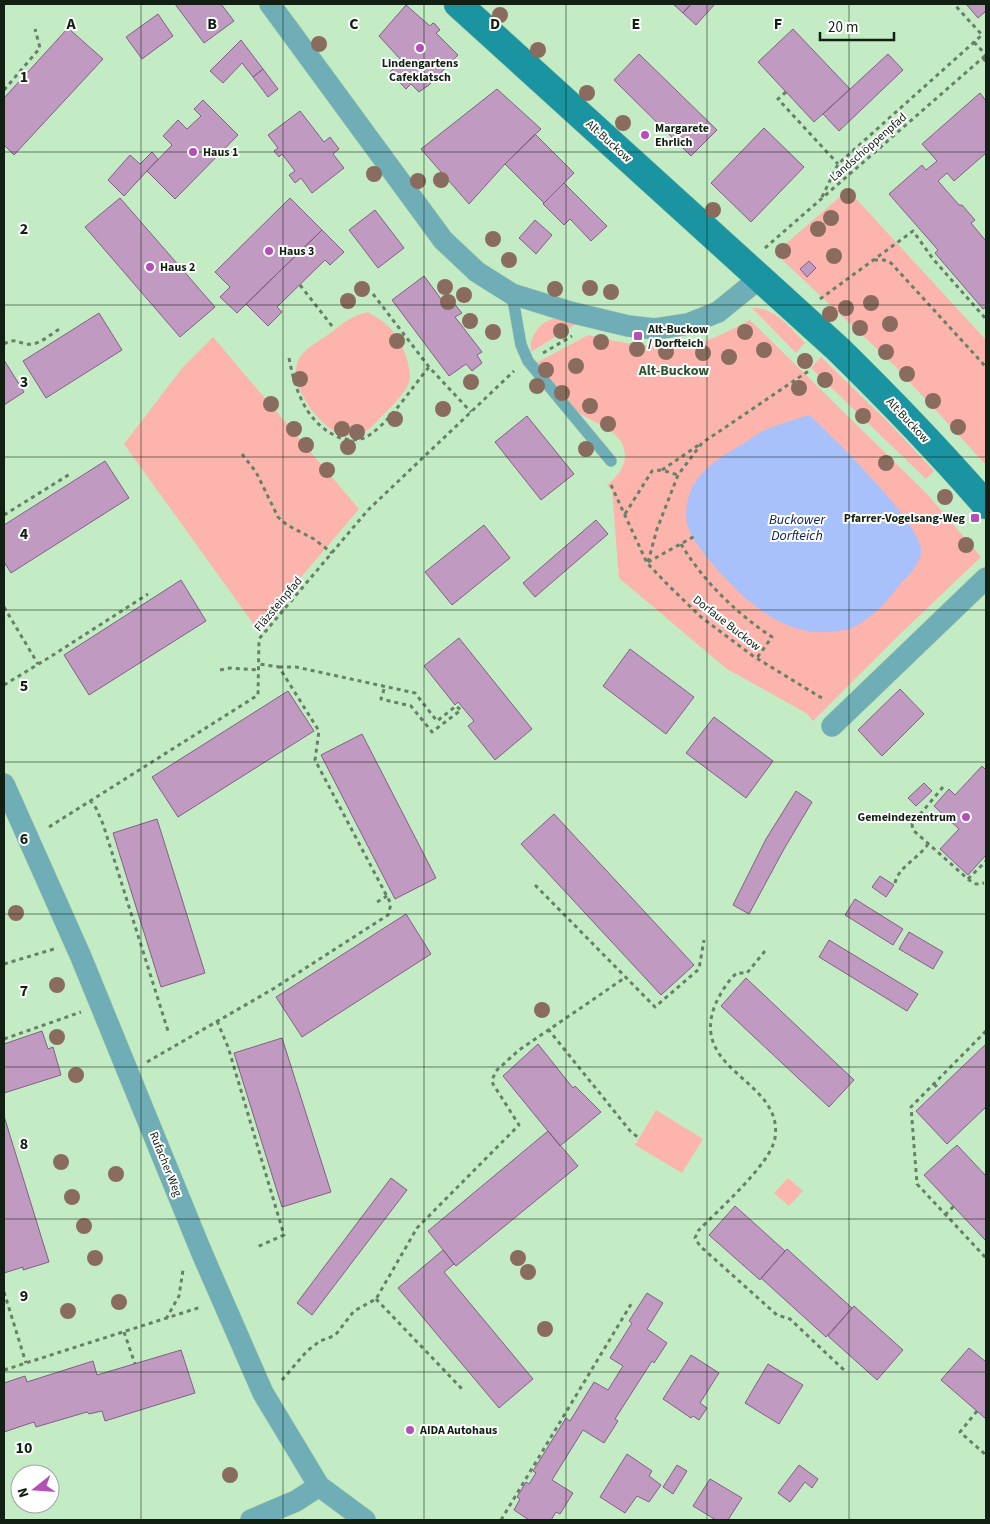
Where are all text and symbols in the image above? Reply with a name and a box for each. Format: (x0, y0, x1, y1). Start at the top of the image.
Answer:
scale bar (820, 10, 894, 42)
text: A (65, 13, 76, 35)
text: B (207, 13, 217, 35)
text: C (349, 13, 359, 35)
text: D (490, 13, 500, 35)
text: E (632, 13, 640, 35)
text: F (774, 13, 782, 35)
text: 20 m (828, 17, 858, 38)
marker: Lindengartens Cafeklatsch (414, 42, 426, 54)
place label: Lindengartens Cafeklatsch (382, 55, 458, 86)
text: 1 (20, 66, 28, 88)
street label: Landschöppenpfad (826, 109, 911, 186)
street label: Alt-Buckow (582, 116, 636, 167)
place label: Margarete Ehrlich (655, 120, 709, 151)
marker: Margarete Ehrlich (639, 129, 651, 141)
place label: Haus 1 (203, 144, 238, 161)
marker: Haus 1 (187, 146, 199, 158)
text: 2 (20, 218, 28, 240)
place label: Haus 3 (279, 243, 314, 260)
marker: Haus 3 (263, 245, 275, 257)
place label: Haus 2 (160, 259, 195, 276)
marker: Haus 2 (144, 261, 156, 273)
place label: Alt-Buckow / Dorfteich (647, 321, 709, 352)
marker: Alt-Buckow / Dorfteich (632, 330, 644, 342)
district label: Alt-Buckow (638, 361, 709, 381)
text: 3 (20, 371, 28, 393)
street label: Alt-Buckow (882, 394, 934, 447)
water label: Buckower Dorfteich (769, 510, 826, 546)
place label: Pfarrer-Vogelsang-Weg (844, 510, 966, 527)
marker: Pfarrer-Vogelsang-Weg (969, 512, 981, 524)
text: 4 (20, 523, 29, 545)
street label: Fläzsteinpfad (250, 573, 306, 635)
street label: Dorfaue Buckow (689, 591, 765, 656)
text: 5 (20, 675, 28, 697)
place label: Gemeindezentrum (857, 809, 956, 826)
marker: Gemeindezentrum (960, 811, 972, 823)
text: 6 (20, 828, 28, 850)
text: 7 (20, 980, 28, 1002)
street label: Rufacher Weg (145, 1129, 186, 1199)
text: 8 (20, 1133, 28, 1155)
text: 9 (20, 1285, 28, 1307)
place label: AIDA Autohaus (419, 1422, 497, 1439)
marker: AIDA Autohaus (404, 1424, 416, 1436)
text: 10 (16, 1437, 32, 1459)
north arrow (10, 1464, 60, 1514)
text: N (13, 1485, 34, 1500)

